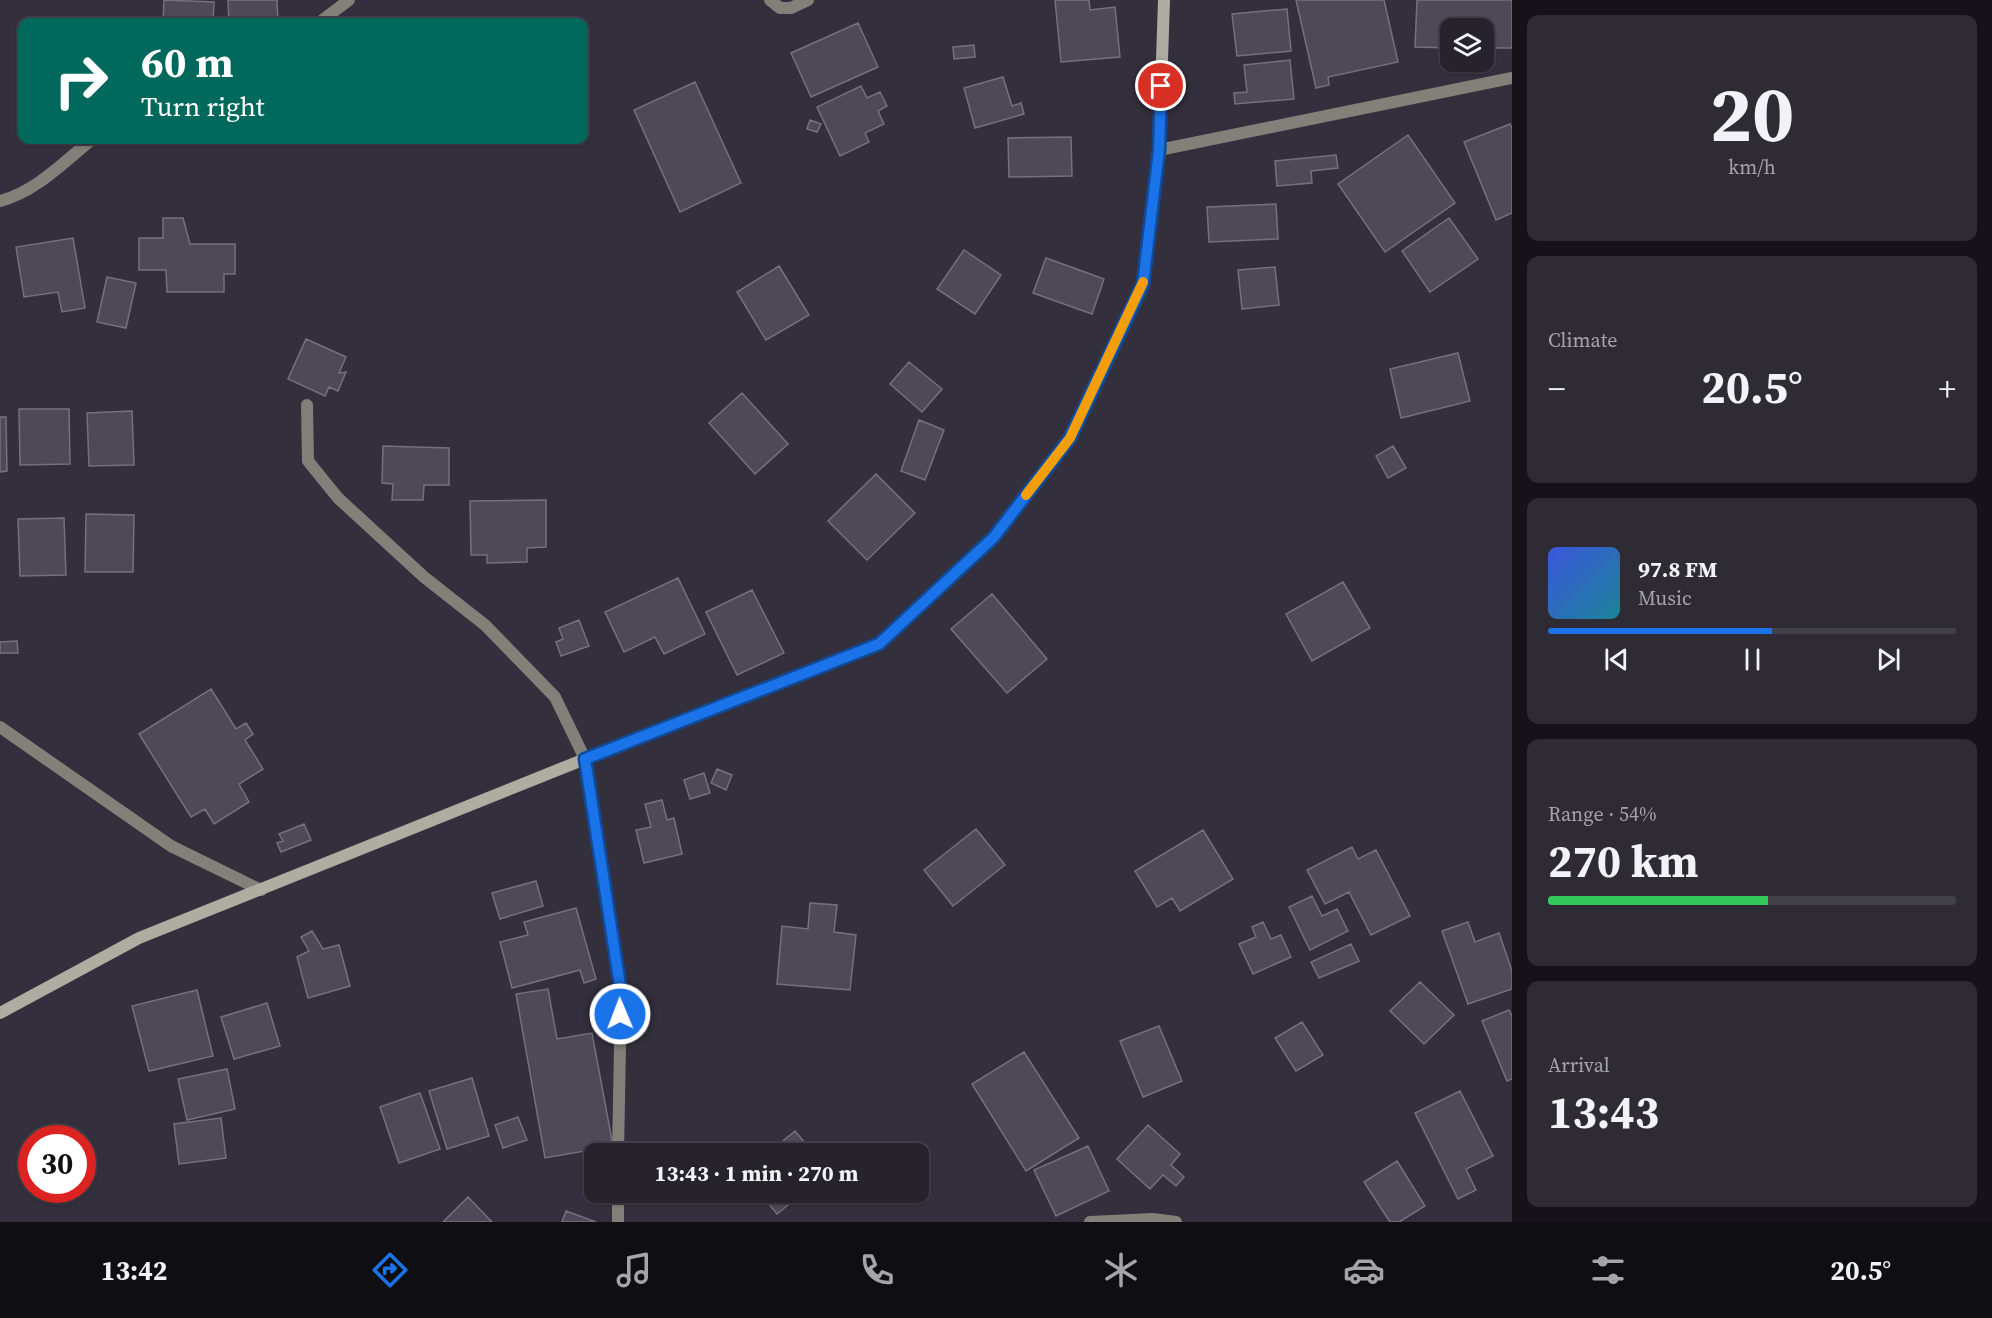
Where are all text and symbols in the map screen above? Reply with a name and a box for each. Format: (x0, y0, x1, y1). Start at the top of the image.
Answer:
map controls (1440, 18, 1494, 72)
button: layers (1440, 18, 1494, 72)
text: 60 m (141, 33, 234, 91)
icon: right (42, 42, 120, 120)
pin (1135, 60, 1186, 111)
text: 20 (1710, 60, 1794, 167)
icon: arrive (1144, 69, 1177, 102)
text: Turn right (141, 88, 265, 125)
text: km/h (1728, 153, 1776, 181)
text: Climate (1548, 326, 1617, 354)
text: 20.5° (1701, 356, 1803, 418)
text: − (1548, 366, 1566, 411)
text: + (1939, 366, 1956, 411)
text: 97.8 FM (1638, 554, 1717, 584)
text: Music (1638, 584, 1692, 612)
icon: previous (1600, 643, 1633, 676)
icon: pause (1736, 643, 1769, 676)
icon: next (1872, 643, 1905, 676)
text: Range · 54% (1548, 800, 1657, 828)
text: 270 km (1548, 830, 1699, 892)
position arrow (588, 982, 652, 1046)
text: Arrival (1548, 1051, 1610, 1079)
text: 13:43 (1548, 1081, 1659, 1143)
speed limit sign: 30 (18, 1125, 96, 1203)
text: 13:43 · 1 min · 270 m (655, 1158, 858, 1188)
icon: directions (369, 1249, 411, 1291)
icon: music (613, 1249, 655, 1291)
icon: phone (856, 1249, 898, 1291)
icon: climate (1100, 1249, 1142, 1291)
icon: car (1343, 1249, 1385, 1291)
icon: filters (1587, 1249, 1629, 1291)
text: 13:42 (101, 1252, 167, 1289)
text: 20.5° (1830, 1252, 1891, 1289)

